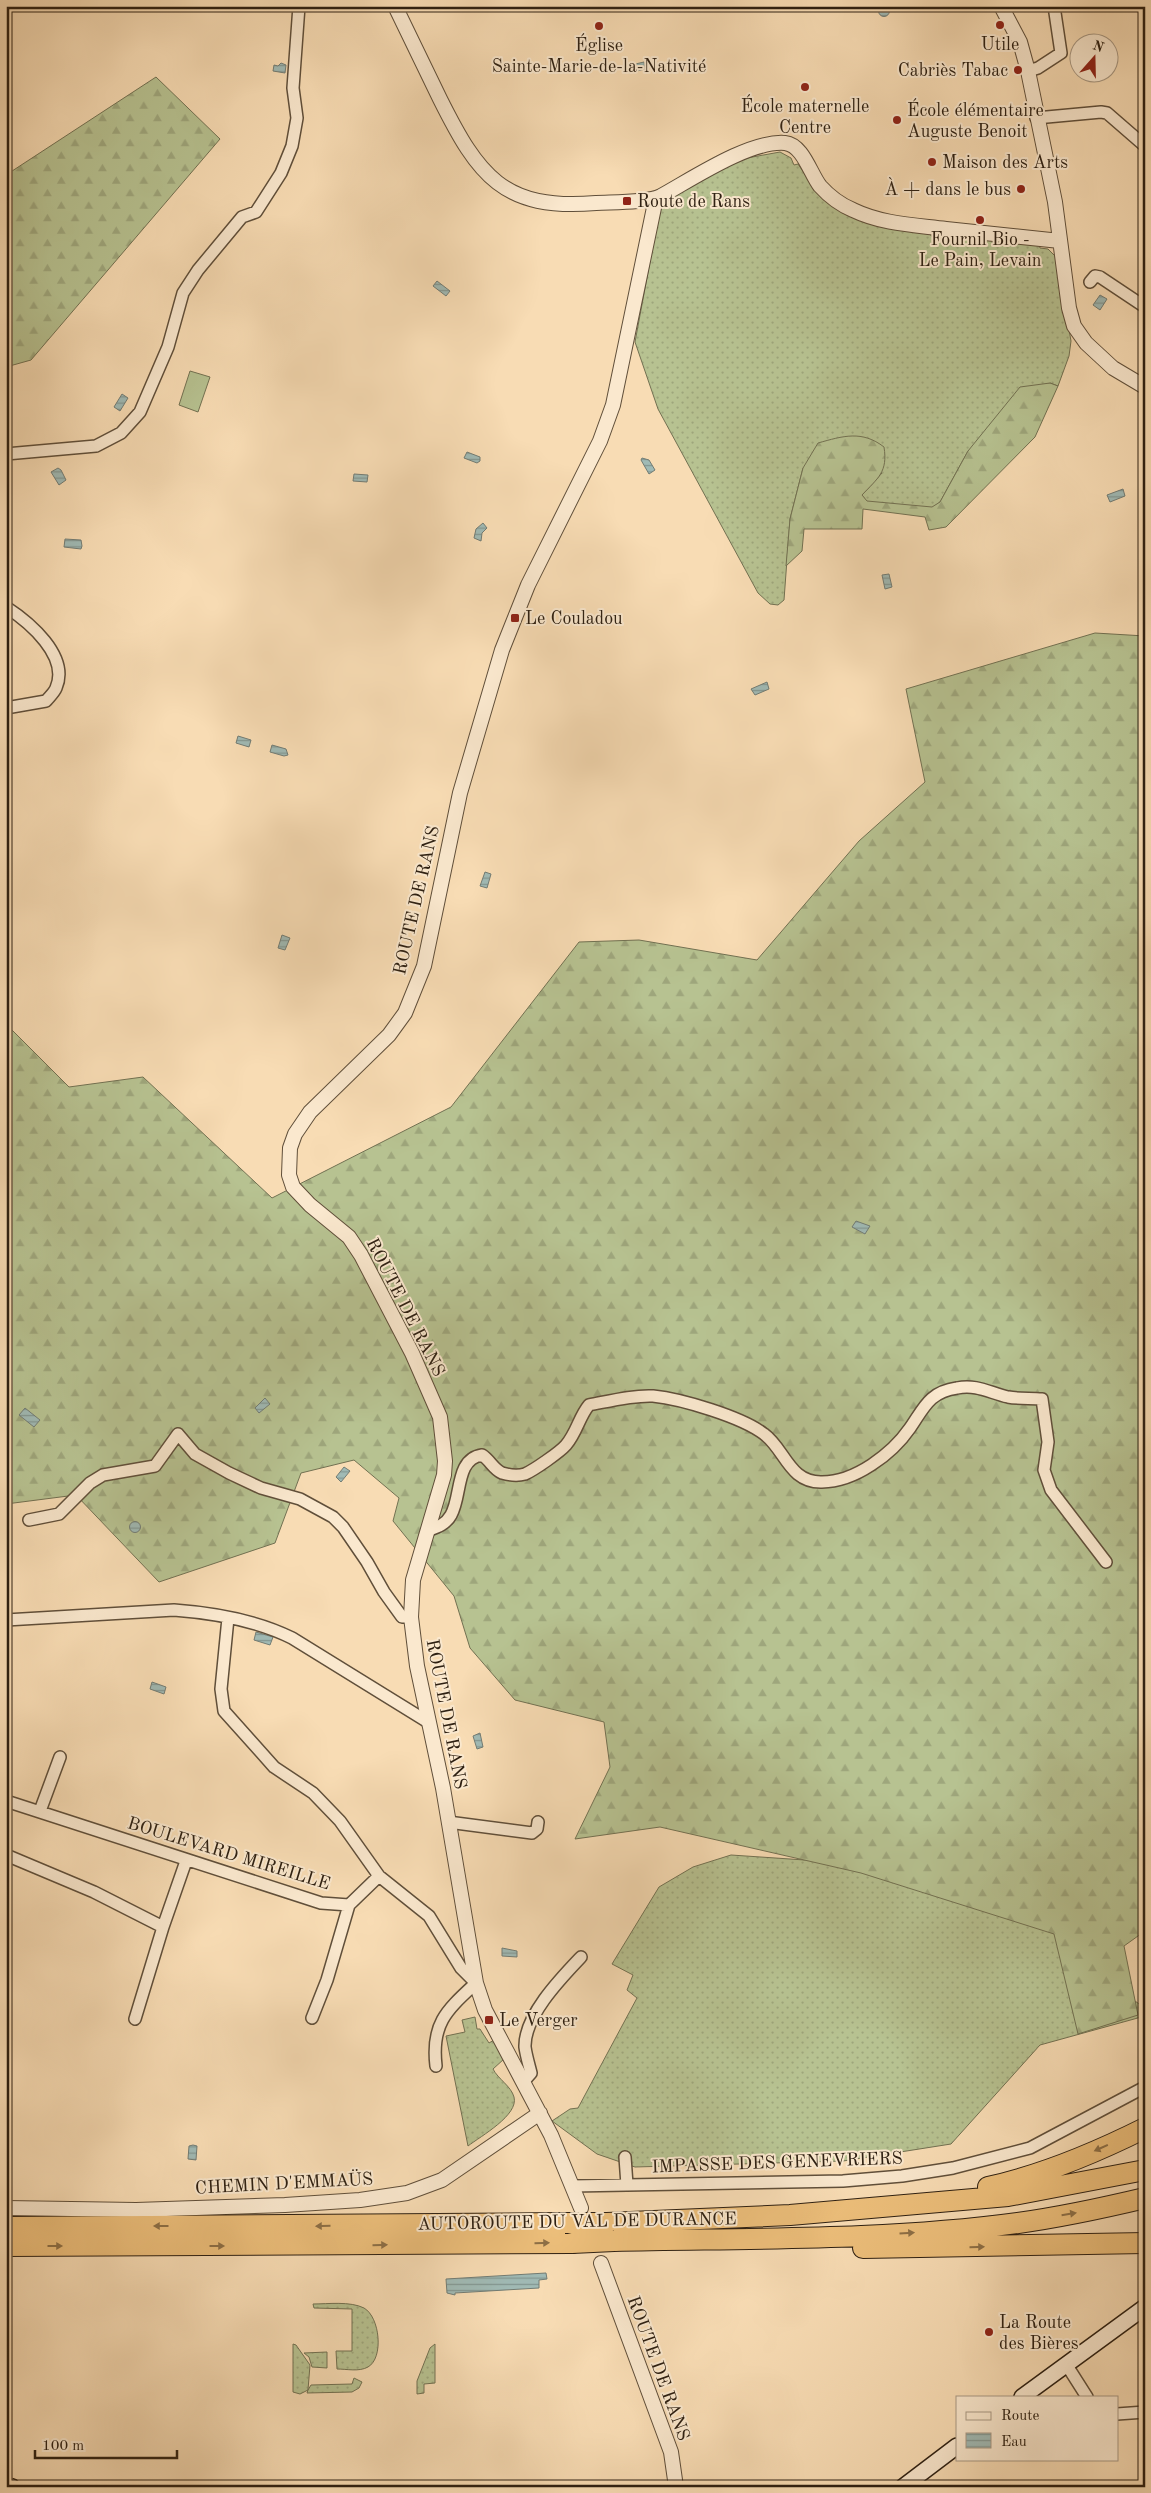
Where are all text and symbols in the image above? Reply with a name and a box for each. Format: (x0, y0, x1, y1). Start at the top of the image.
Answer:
marker: Utile (994, 19, 1006, 31)
marker: Église Sainte-Marie-de-la-Nativité (593, 20, 605, 32)
north arrow (1068, 32, 1118, 82)
place label: Église Sainte-Marie-de-la-Nativité (492, 33, 706, 76)
place label: Utile (981, 36, 1019, 54)
text: N (1091, 38, 1106, 55)
place label: Cabriès Tabac (898, 62, 1008, 80)
marker: Cabriès Tabac (1012, 64, 1024, 76)
marker: École maternelle Centre (799, 81, 811, 93)
place label: École maternelle Centre (741, 94, 869, 137)
place label: École élémentaire Auguste Benoit (907, 98, 1044, 141)
marker: École élémentaire Auguste Benoit (891, 114, 903, 126)
place label: Maison des Arts (942, 154, 1068, 172)
marker: Maison des Arts (926, 156, 938, 168)
place label: À + dans le bus (885, 177, 1011, 199)
marker: À + dans le bus (1015, 183, 1027, 195)
place label: Route de Rans (637, 193, 750, 211)
marker: Route de Rans (621, 195, 633, 207)
marker: Fournil Bio - Le Pain, Levain (974, 214, 986, 226)
place label: Fournil Bio - Le Pain, Levain (918, 231, 1042, 270)
place label: Le Couladou (525, 610, 623, 628)
marker: Le Couladou (509, 612, 521, 624)
street label: ROUTE DE RANS (391, 824, 443, 977)
street label: ROUTE DE RANS (362, 1235, 448, 1379)
street label: ROUTE DE RANS (423, 1638, 469, 1791)
street label: BOULEVARD MIREILLE (125, 1814, 332, 1893)
place label: Le Verger (499, 2012, 578, 2030)
marker: Le Verger (483, 2014, 495, 2026)
one-way arrow (1094, 2145, 1108, 2153)
street label: IMPASSE DES GENEVRIERS (651, 2150, 903, 2176)
street label: CHEMIN D'EMMAÜS (194, 2166, 374, 2198)
street label: AUTOROUTE DU VAL DE DURANCE (417, 2210, 737, 2234)
one-way arrow (1061, 2210, 1077, 2218)
one-way arrow (153, 2222, 169, 2230)
one-way arrow (315, 2222, 331, 2230)
one-way arrow (899, 2229, 915, 2237)
one-way arrow (535, 2239, 551, 2247)
one-way arrow (372, 2241, 388, 2249)
one-way arrow (47, 2242, 63, 2250)
one-way arrow (210, 2242, 226, 2250)
one-way arrow (969, 2243, 985, 2251)
street label: ROUTE DE RANS (624, 2294, 693, 2443)
place label: La Route des Bières (999, 2314, 1079, 2353)
marker: La Route des Bières (983, 2326, 995, 2338)
legend (956, 2396, 1118, 2460)
text: Route (1001, 2409, 1039, 2424)
scale bar (35, 2428, 178, 2460)
text: Eau (1001, 2435, 1027, 2450)
text: 100 m (42, 2439, 84, 2454)

